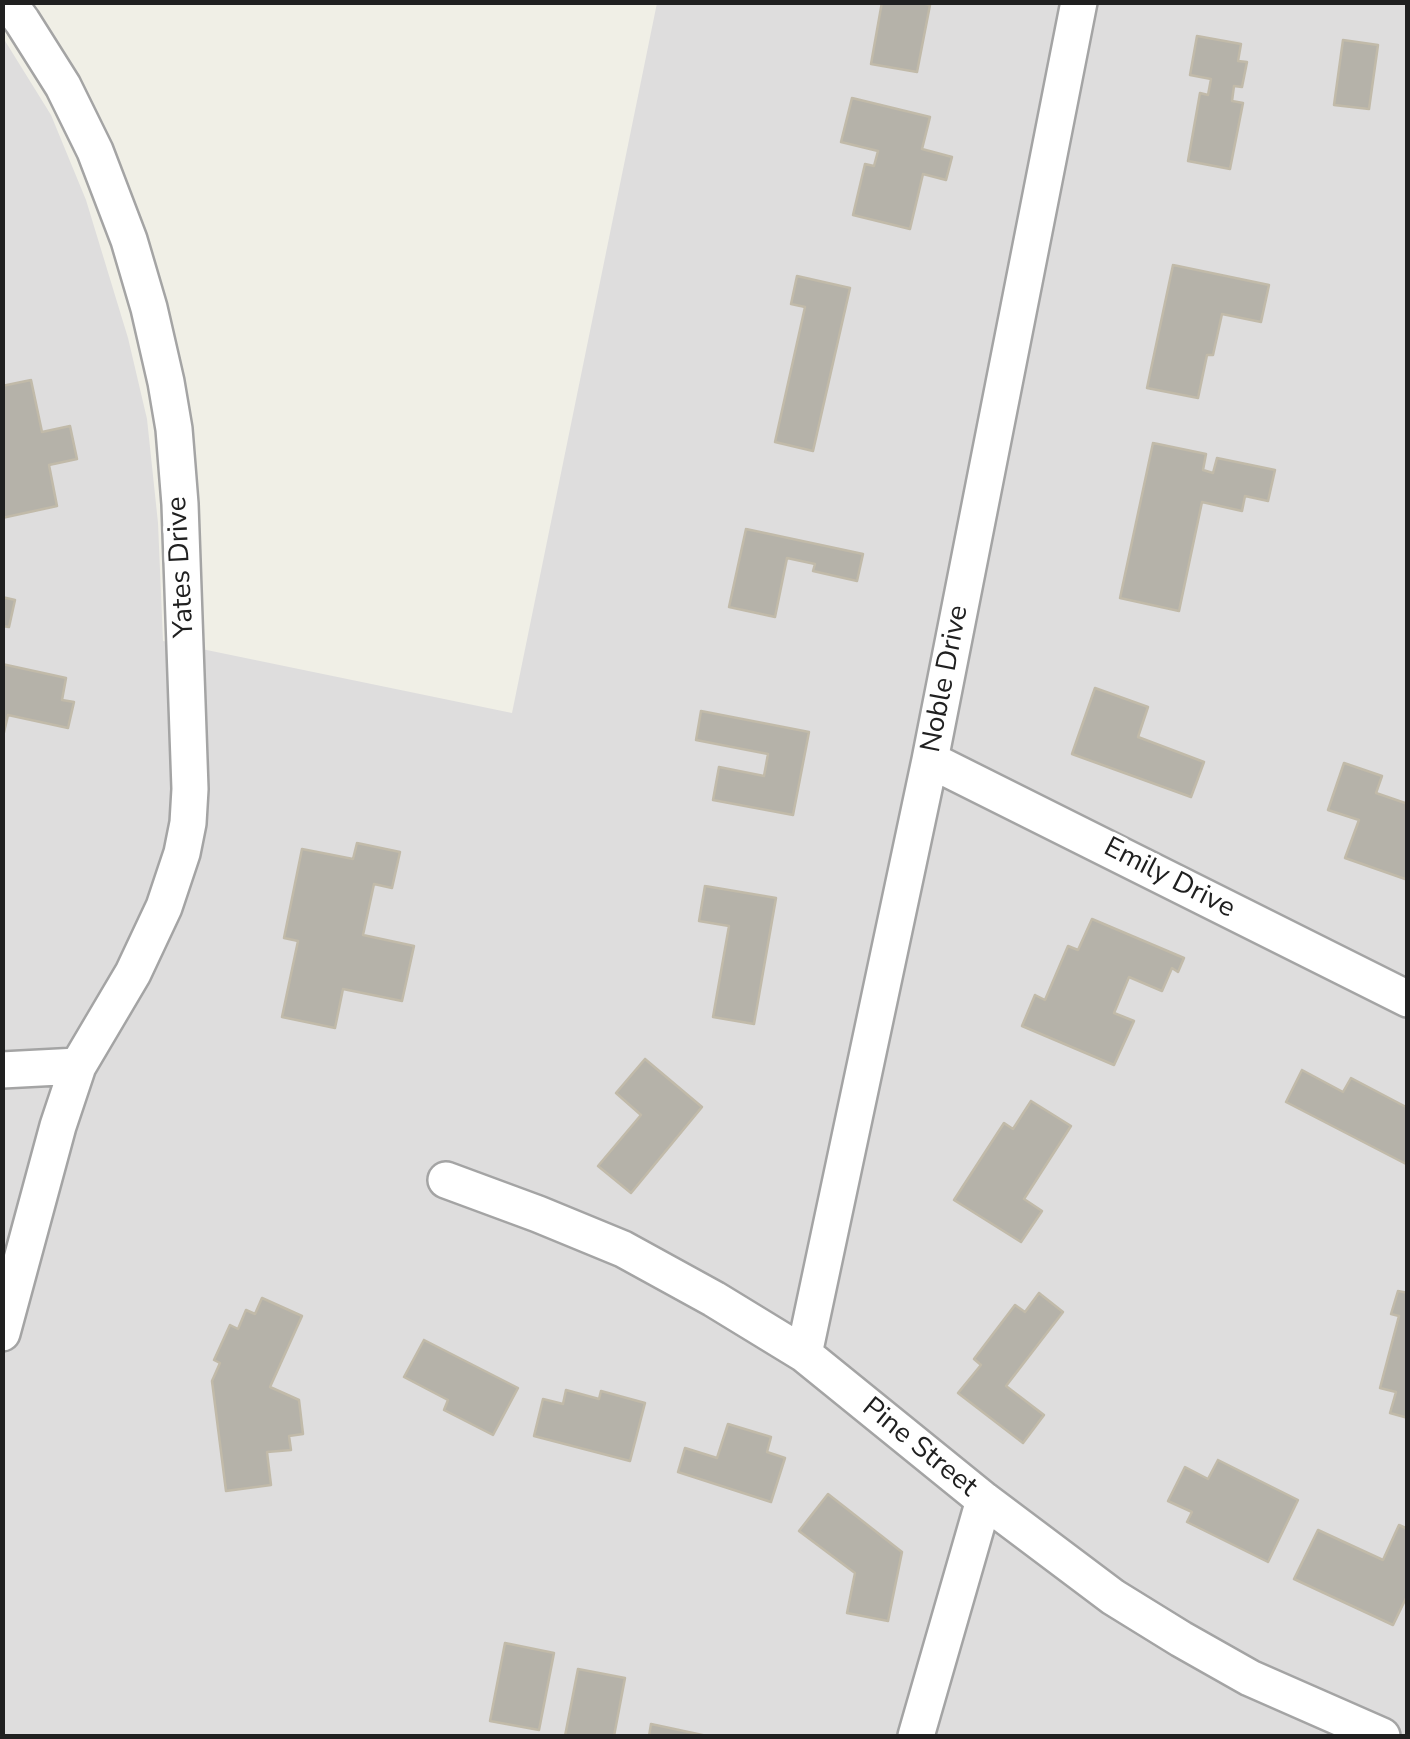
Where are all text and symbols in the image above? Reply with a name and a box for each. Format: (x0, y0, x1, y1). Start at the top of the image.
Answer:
street label: Yates Drive (162, 496, 202, 638)
street label: Noble Drive (915, 603, 977, 755)
street label: Emily Drive (1098, 832, 1240, 926)
street label: Pine Street (855, 1391, 983, 1505)

